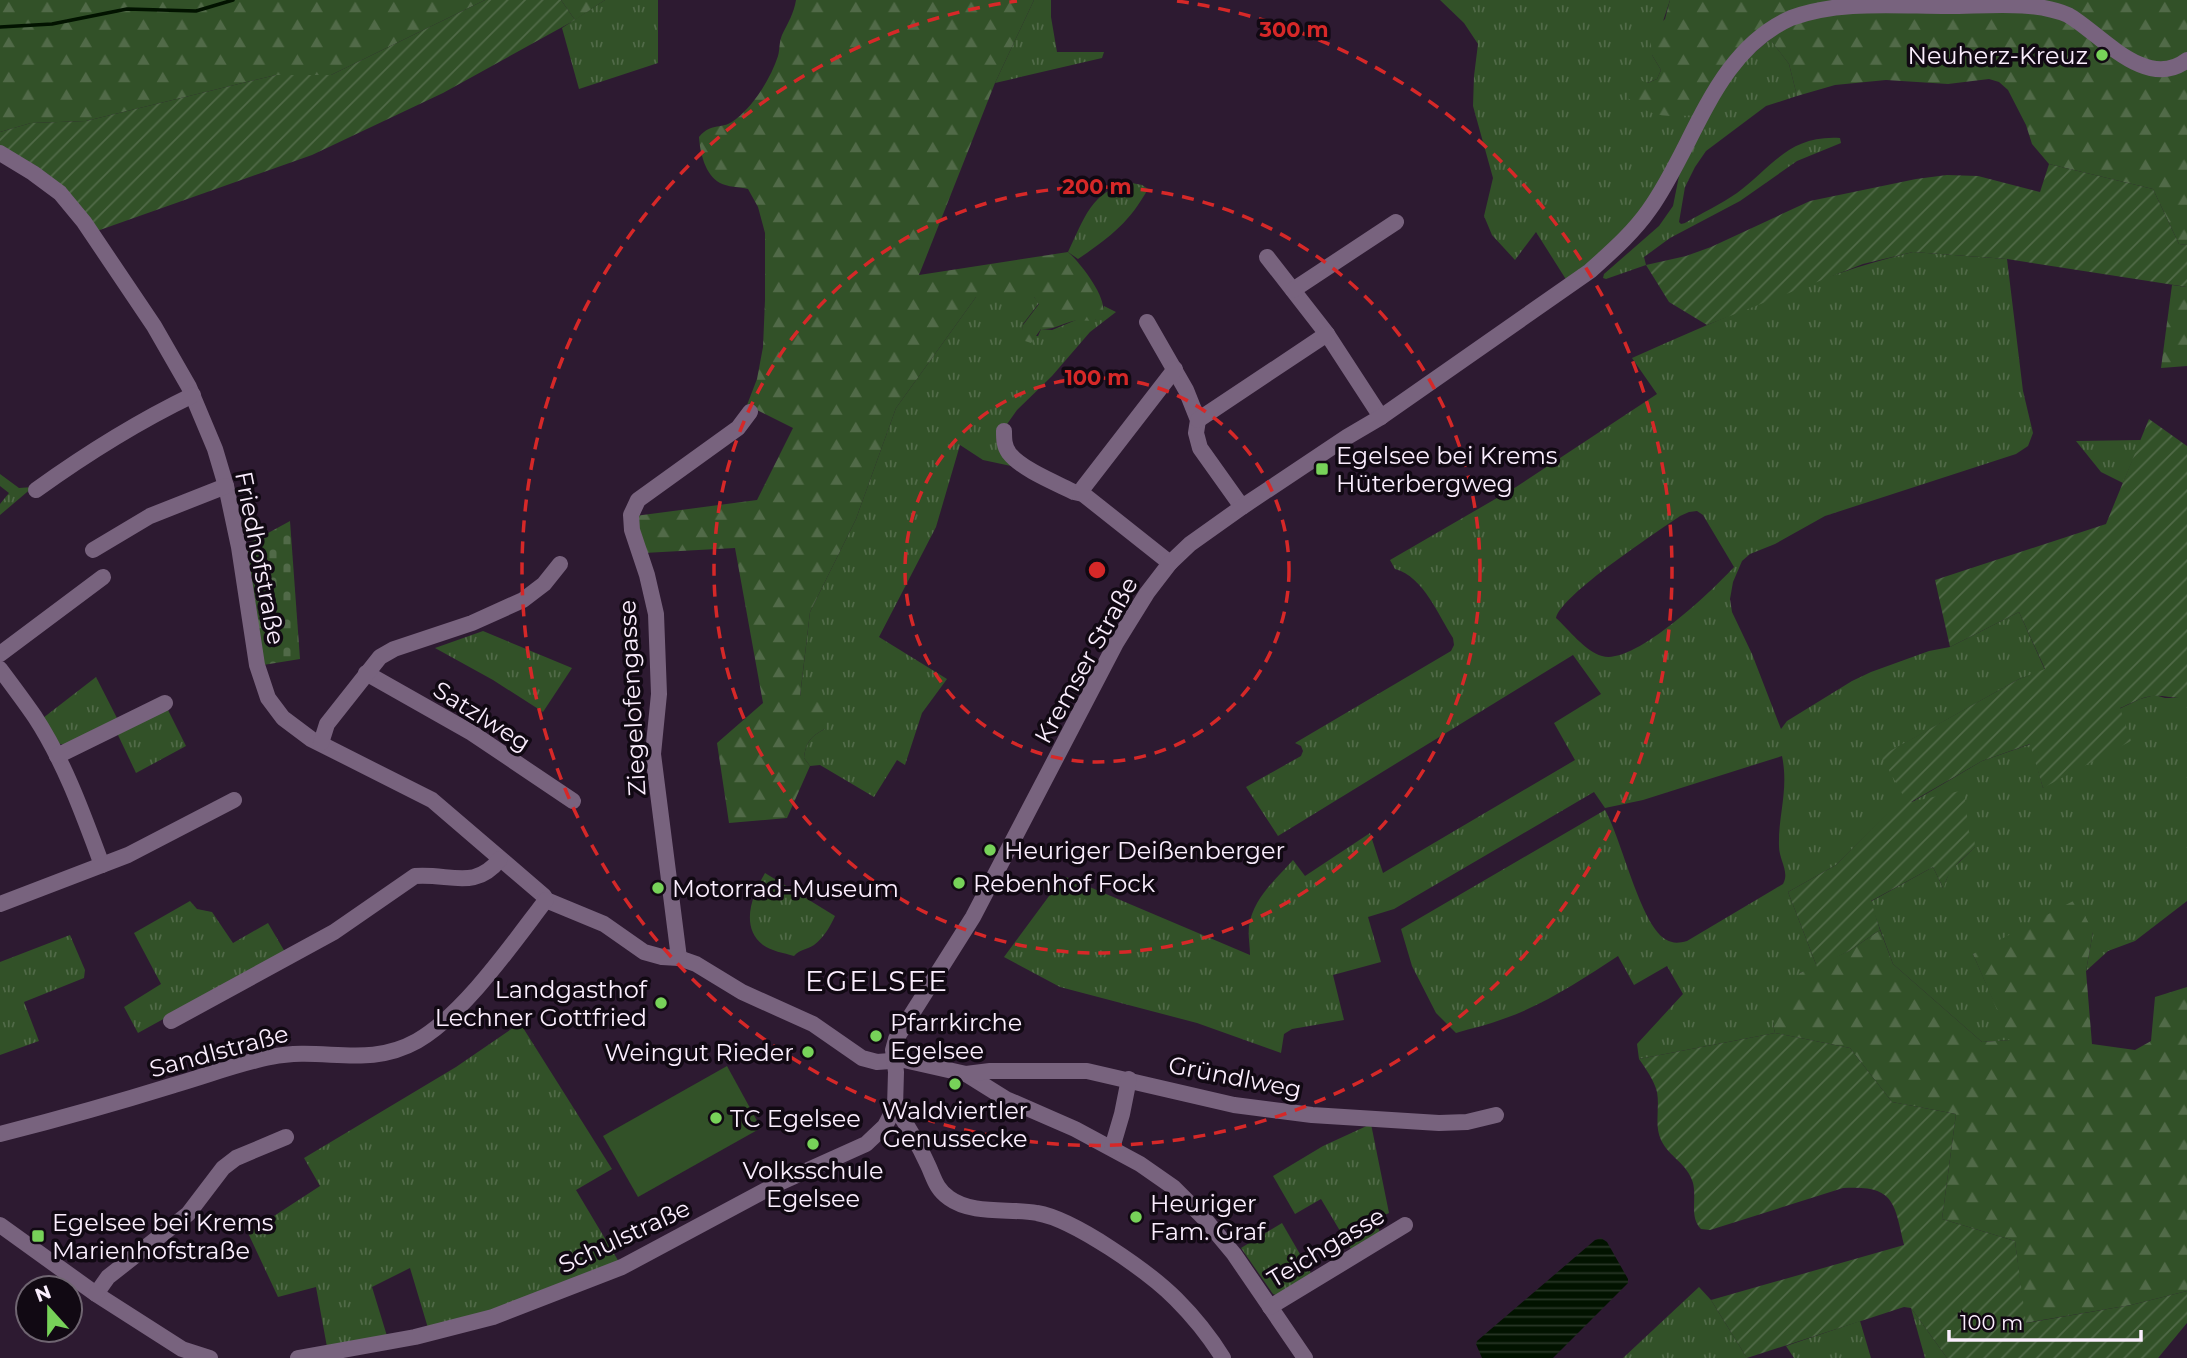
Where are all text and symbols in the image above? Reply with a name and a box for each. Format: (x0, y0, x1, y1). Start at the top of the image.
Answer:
text: 300 m (1259, 17, 1328, 42)
place label: Neuherz-Kreuz (1907, 41, 2088, 70)
marker: Neuherz-Kreuz (2094, 47, 2110, 63)
text: 200 m (1063, 174, 1131, 199)
text: 100 m (1065, 365, 1129, 390)
place label: Egelsee bei Krems Hüterbergweg (1336, 441, 1558, 498)
marker: Egelsee bei Krems Hüterbergweg (1314, 461, 1330, 477)
street label: Friedhofstraße (229, 469, 291, 647)
centre of rings (1085, 558, 1109, 582)
street label: Kremser Straße (1028, 572, 1144, 748)
street label: Ziegelofengasse (612, 599, 652, 797)
street label: Satzlweg (428, 675, 536, 757)
place label: Heuriger Deißenberger (1004, 836, 1285, 865)
marker: Heuriger Deißenberger (982, 842, 998, 858)
place label: Rebenhof Fock (973, 869, 1156, 898)
place label: Motorrad-Museum (672, 874, 899, 903)
marker: Rebenhof Fock (951, 875, 967, 891)
marker: Motorrad-Museum (650, 880, 666, 896)
district label: EGELSEE (805, 964, 949, 998)
place label: Landgasthof Lechner Gottfried (435, 975, 648, 1032)
marker: Landgasthof Lechner Gottfried (653, 995, 669, 1011)
place label: Pfarrkirche Egelsee (890, 1008, 1022, 1065)
street label: Sandlstraße (146, 1019, 292, 1083)
marker: Pfarrkirche Egelsee (868, 1028, 884, 1044)
place label: Weingut Rieder (604, 1038, 794, 1067)
marker: Weingut Rieder (800, 1044, 816, 1060)
street label: Gründlweg (1166, 1050, 1304, 1104)
marker: Waldviertler Genussecke (947, 1076, 963, 1092)
place label: Waldviertler Genussecke (882, 1096, 1028, 1153)
place label: TC Egelsee (730, 1104, 861, 1133)
marker: TC Egelsee (708, 1110, 724, 1126)
marker: Volksschule Egelsee (805, 1136, 821, 1152)
place label: Volksschule Egelsee (743, 1156, 883, 1213)
place label: Heuriger Fam. Graf (1150, 1189, 1266, 1246)
street label: Schulstraße (554, 1193, 694, 1279)
street label: Teichgasse (1262, 1201, 1390, 1293)
place label: Egelsee bei Krems Marienhofstraße (52, 1208, 274, 1265)
marker: Heuriger Fam. Graf (1128, 1209, 1144, 1225)
marker: Egelsee bei Krems Marienhofstraße (30, 1228, 46, 1244)
north arrow (14, 1274, 84, 1344)
text: N (32, 1280, 54, 1307)
scale bar (1949, 1298, 2142, 1342)
text: 100 m (1960, 1310, 2023, 1335)

